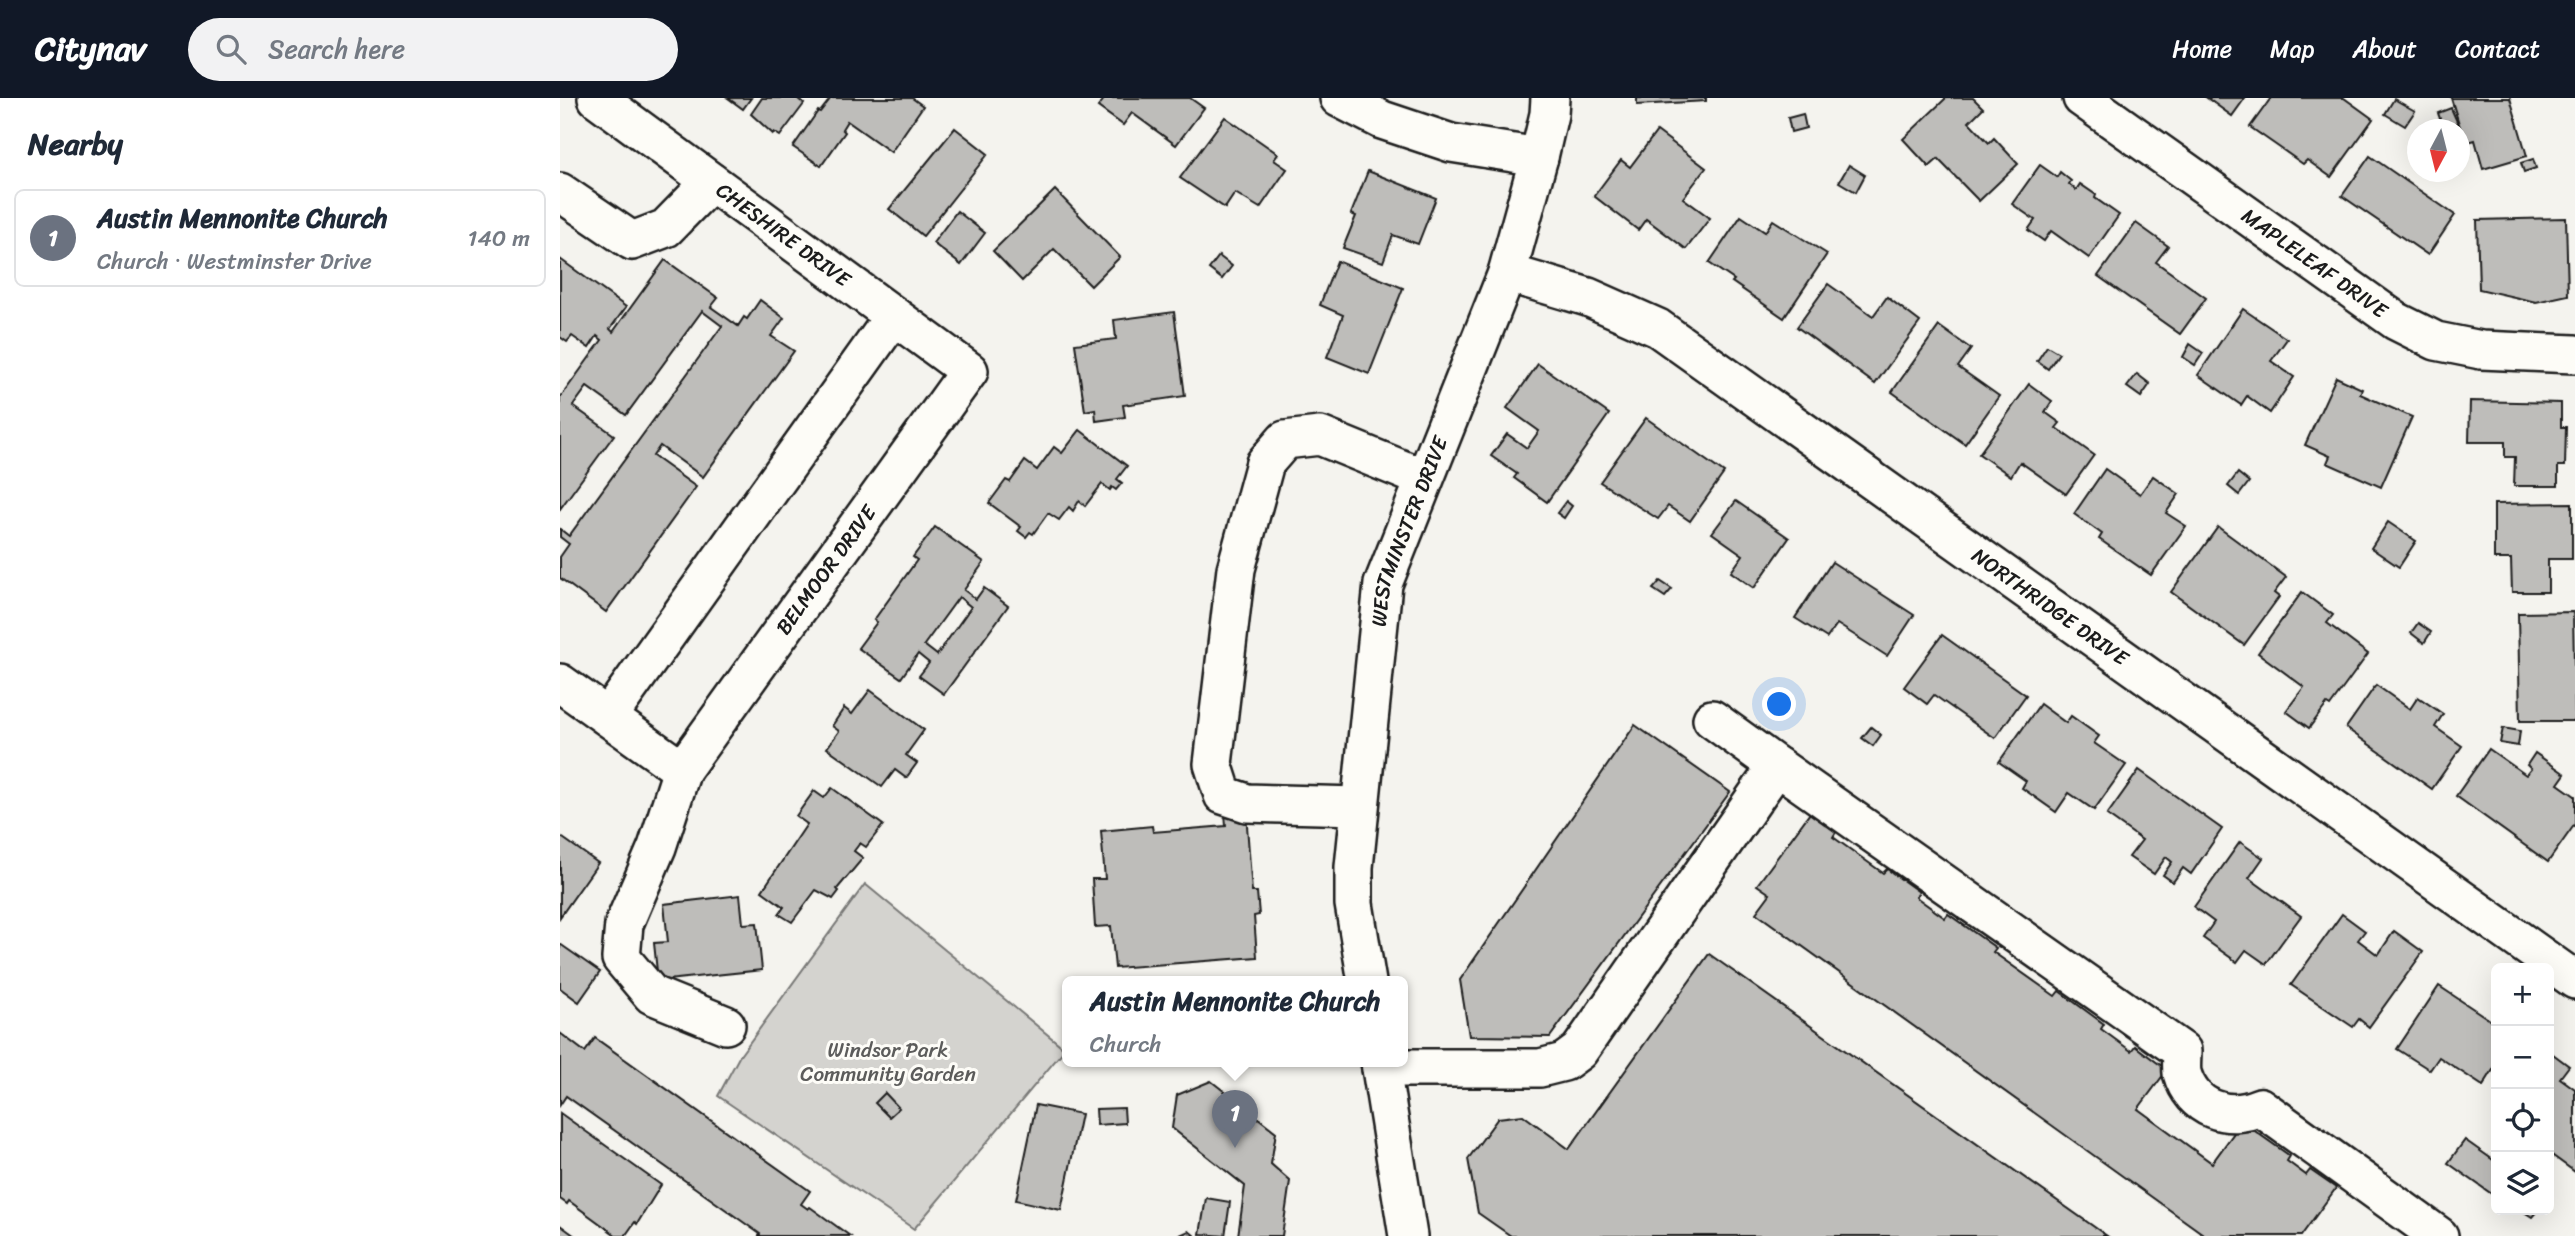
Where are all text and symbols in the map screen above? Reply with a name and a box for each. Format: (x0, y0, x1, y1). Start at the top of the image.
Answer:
search box (188, 18, 678, 81)
text: Citynav (35, 20, 146, 78)
text: Search here (268, 26, 405, 72)
text: Home (2172, 28, 2232, 70)
text: Map (2270, 28, 2314, 70)
text: About (2352, 28, 2417, 70)
text: Contact (2455, 28, 2540, 70)
icon: search (212, 30, 250, 68)
text: Nearby (28, 117, 123, 171)
north arrow (2407, 119, 2470, 182)
street label: CHESHIRE DRIVE (708, 172, 860, 298)
text: Austin Mennonite Church (97, 195, 387, 241)
street label: MAPLELEAF DRIVE (2233, 198, 2397, 329)
text: 1 (48, 218, 58, 259)
text: 140 m (468, 218, 530, 259)
text: Church · Westminster Drive (97, 241, 372, 282)
street label: WESTMINSTER DRIVE (1360, 429, 1460, 628)
street label: BELMOOR DRIVE (766, 496, 887, 643)
street label: NORTHRIDGE DRIVE (1963, 537, 2138, 677)
your location (1762, 687, 1796, 721)
map controls (2491, 963, 2554, 1215)
button: + (2491, 963, 2554, 1026)
popup (1062, 976, 1408, 1067)
text: Austin Mennonite Church (1090, 978, 1380, 1024)
text: Church (1090, 1024, 1162, 1065)
button: − (2491, 1026, 2554, 1089)
park label: Windsor Park Community Garden (800, 1031, 976, 1093)
button: locate (2491, 1089, 2554, 1152)
pin: 1 (1212, 1090, 1258, 1148)
button: layers (2491, 1152, 2554, 1215)

